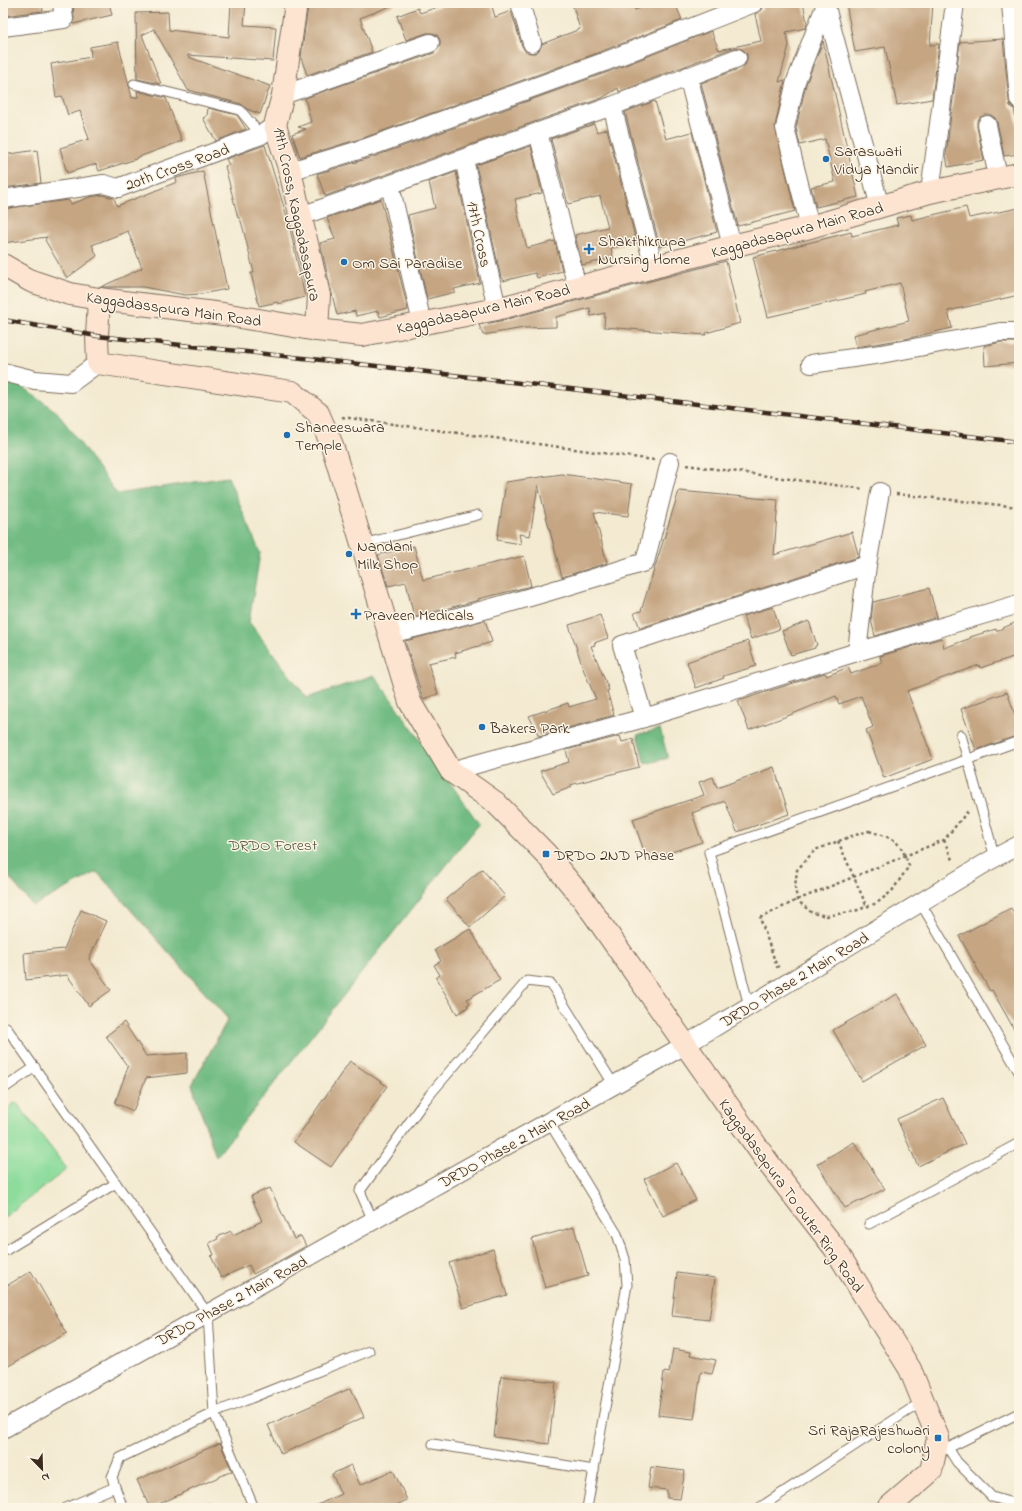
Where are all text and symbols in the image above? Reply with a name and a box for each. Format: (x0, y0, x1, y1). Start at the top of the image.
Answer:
street label: 19th Cross, Kaggadasapura (266, 125, 326, 304)
street label: 20th Cross Road (122, 138, 233, 198)
place label: Saraswati Vidya Mandir (833, 140, 919, 182)
marker: Saraswati Vidya Mandir (821, 154, 831, 164)
street label: Kaggadasapura Main Road (709, 196, 886, 265)
street label: 17th Cross (459, 199, 497, 270)
place label: Shakthikrupa Nursing Home (598, 230, 691, 272)
marker: Shakthikrupa Nursing Home (583, 243, 595, 255)
place label: Om Sai Paradise (352, 252, 463, 276)
marker: Om Sai Paradise (339, 257, 349, 267)
street label: Kaggadasapura Main Road (394, 278, 572, 342)
street label: Kaggadasspura Main Road (85, 286, 263, 334)
place label: Shaneeswara Temple (295, 416, 385, 458)
marker: Shaneeswara Temple (282, 430, 292, 440)
place label: Nandani Milk Shop (357, 535, 418, 577)
marker: Nandani Milk Shop (344, 549, 354, 559)
place label: Praveen Medicals (364, 604, 474, 628)
marker: Praveen Medicals (351, 609, 361, 619)
place label: Bakers Park (489, 717, 571, 741)
marker: Bakers Park (477, 722, 487, 732)
park label: DRDO Forest (228, 834, 318, 858)
place label: DRDO 2ND Phase (553, 844, 675, 868)
marker: DRDO 2ND Phase (541, 849, 551, 859)
street label: DRDO Phase 2 Main Road (715, 927, 874, 1035)
street label: DRDO Phase 2 Main Road (434, 1092, 595, 1196)
street label: Kaggadasapura To outer Ring Road (712, 1094, 869, 1298)
street label: DRDO Phase 2 Main Road (151, 1250, 312, 1354)
place label: Sri RajaRajeshwari colony (808, 1419, 930, 1461)
marker: Sri RajaRajeshwari colony (933, 1433, 943, 1443)
north arrow (22, 1449, 62, 1489)
text: N (39, 1468, 52, 1486)

